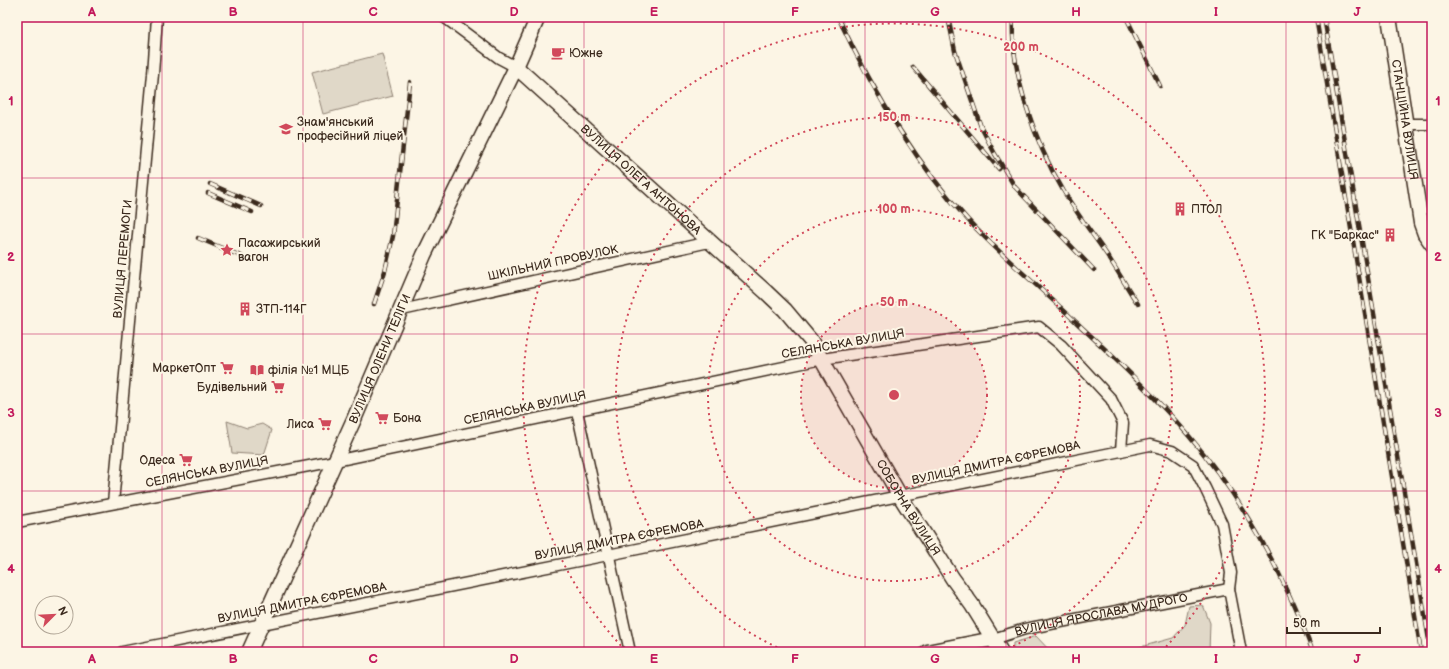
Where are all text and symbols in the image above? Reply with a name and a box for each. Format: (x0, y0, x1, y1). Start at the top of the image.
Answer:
text: A (87, 4, 96, 20)
text: B (228, 4, 238, 20)
text: C (368, 4, 378, 20)
text: D (509, 4, 519, 20)
text: E (650, 4, 659, 20)
text: F (791, 4, 799, 20)
text: G (930, 4, 940, 20)
text: H (1071, 4, 1081, 20)
text: I (1214, 4, 1218, 20)
text: J (1353, 4, 1361, 20)
text: 200 m (1003, 40, 1039, 55)
cafe icon: Южне (550, 45, 566, 61)
place label: Южне (569, 46, 603, 61)
street label: СТАНЦІЙНА ВУЛИЦЯ (1388, 58, 1422, 181)
text: 1 (8, 93, 14, 109)
text: 1 (1435, 93, 1441, 109)
text: 150 m (878, 110, 910, 125)
place label: Знам'янський професійний ліцей (297, 115, 404, 144)
school or university icon: Знам'янський професійний ліцей (278, 121, 294, 137)
street label: ВУЛИЦЯ ОЛЕГА АНТОНОВА (577, 121, 705, 238)
street label: ВУЛИЦЯ ПЕРЕМОГИ (110, 199, 136, 319)
building icon: ПТОЛ (1172, 201, 1188, 217)
text: 100 m (877, 202, 911, 217)
place label: ПТОЛ (1191, 202, 1222, 217)
building icon: ГК "Баркас" (1382, 227, 1398, 243)
place label: ГК "Баркас" (1311, 228, 1379, 243)
place label: Пасажирський вагон (238, 236, 321, 265)
place icon: Пасажирський вагон (219, 242, 235, 258)
street label: ШКІЛЬНИЙ ПРОВУЛОК (486, 242, 620, 284)
text: 2 (7, 249, 15, 265)
text: 2 (1434, 249, 1442, 265)
street label: ВУЛИЦЯ ОЛЕНИ ТЕЛІГИ (346, 292, 414, 426)
text: 50 m (880, 295, 908, 310)
building icon: ЗТП-114Г (237, 301, 253, 317)
place label: ЗТП-114Г (256, 302, 307, 317)
street label: СЕЛЯНСЬКА ВУЛИЦЯ (780, 326, 906, 362)
supermarket icon: МаркетОпт (219, 360, 235, 376)
place label: МаркетОпт (152, 361, 216, 376)
library icon: філія №1 МЦБ (249, 362, 265, 378)
place label: філія №1 МЦБ (268, 363, 350, 378)
supermarket icon: Будівельний (270, 379, 286, 395)
place label: Будівельний (197, 380, 267, 395)
street label: СЕЛЯНСЬКА ВУЛИЦЯ (462, 388, 588, 428)
centre of rings (887, 388, 901, 402)
text: 3 (7, 405, 15, 421)
text: 3 (1434, 405, 1442, 421)
supermarket icon: Бона (374, 410, 390, 426)
place label: Бона (393, 411, 421, 426)
supermarket icon: Лиса (317, 416, 333, 432)
place label: Лиса (286, 417, 314, 432)
street label: ВУЛИЦЯ ДМИТРА ЄФРЕМОВА (910, 438, 1082, 488)
supermarket icon: Одеса (178, 452, 194, 468)
place label: Одеса (139, 453, 175, 468)
street label: СЕЛЯНСЬКА ВУЛИЦЯ (144, 453, 270, 491)
street label: СОБОРНА ВУЛИЦЯ (873, 457, 944, 559)
street label: ВУЛИЦЯ ДМИТРА ЄФРЕМОВА (533, 516, 705, 564)
text: 4 (7, 561, 15, 577)
text: 4 (1434, 561, 1442, 577)
street label: ВУЛИЦЯ ДМИТРА ЄФРЕМОВА (216, 579, 388, 627)
street label: ВУЛИЦЯ ЯРОСЛАВА МУДРОГО (1013, 590, 1189, 639)
north arrow (34, 595, 74, 635)
text: N (55, 605, 70, 618)
scale bar (1287, 609, 1380, 635)
text: 50 m (1293, 616, 1320, 631)
text: A (87, 651, 96, 667)
text: B (228, 651, 238, 667)
text: C (368, 651, 378, 667)
text: D (509, 651, 519, 667)
text: E (650, 651, 659, 667)
text: F (791, 651, 799, 667)
text: G (930, 651, 940, 667)
text: H (1071, 651, 1081, 667)
text: I (1214, 651, 1218, 667)
text: J (1353, 651, 1361, 667)

